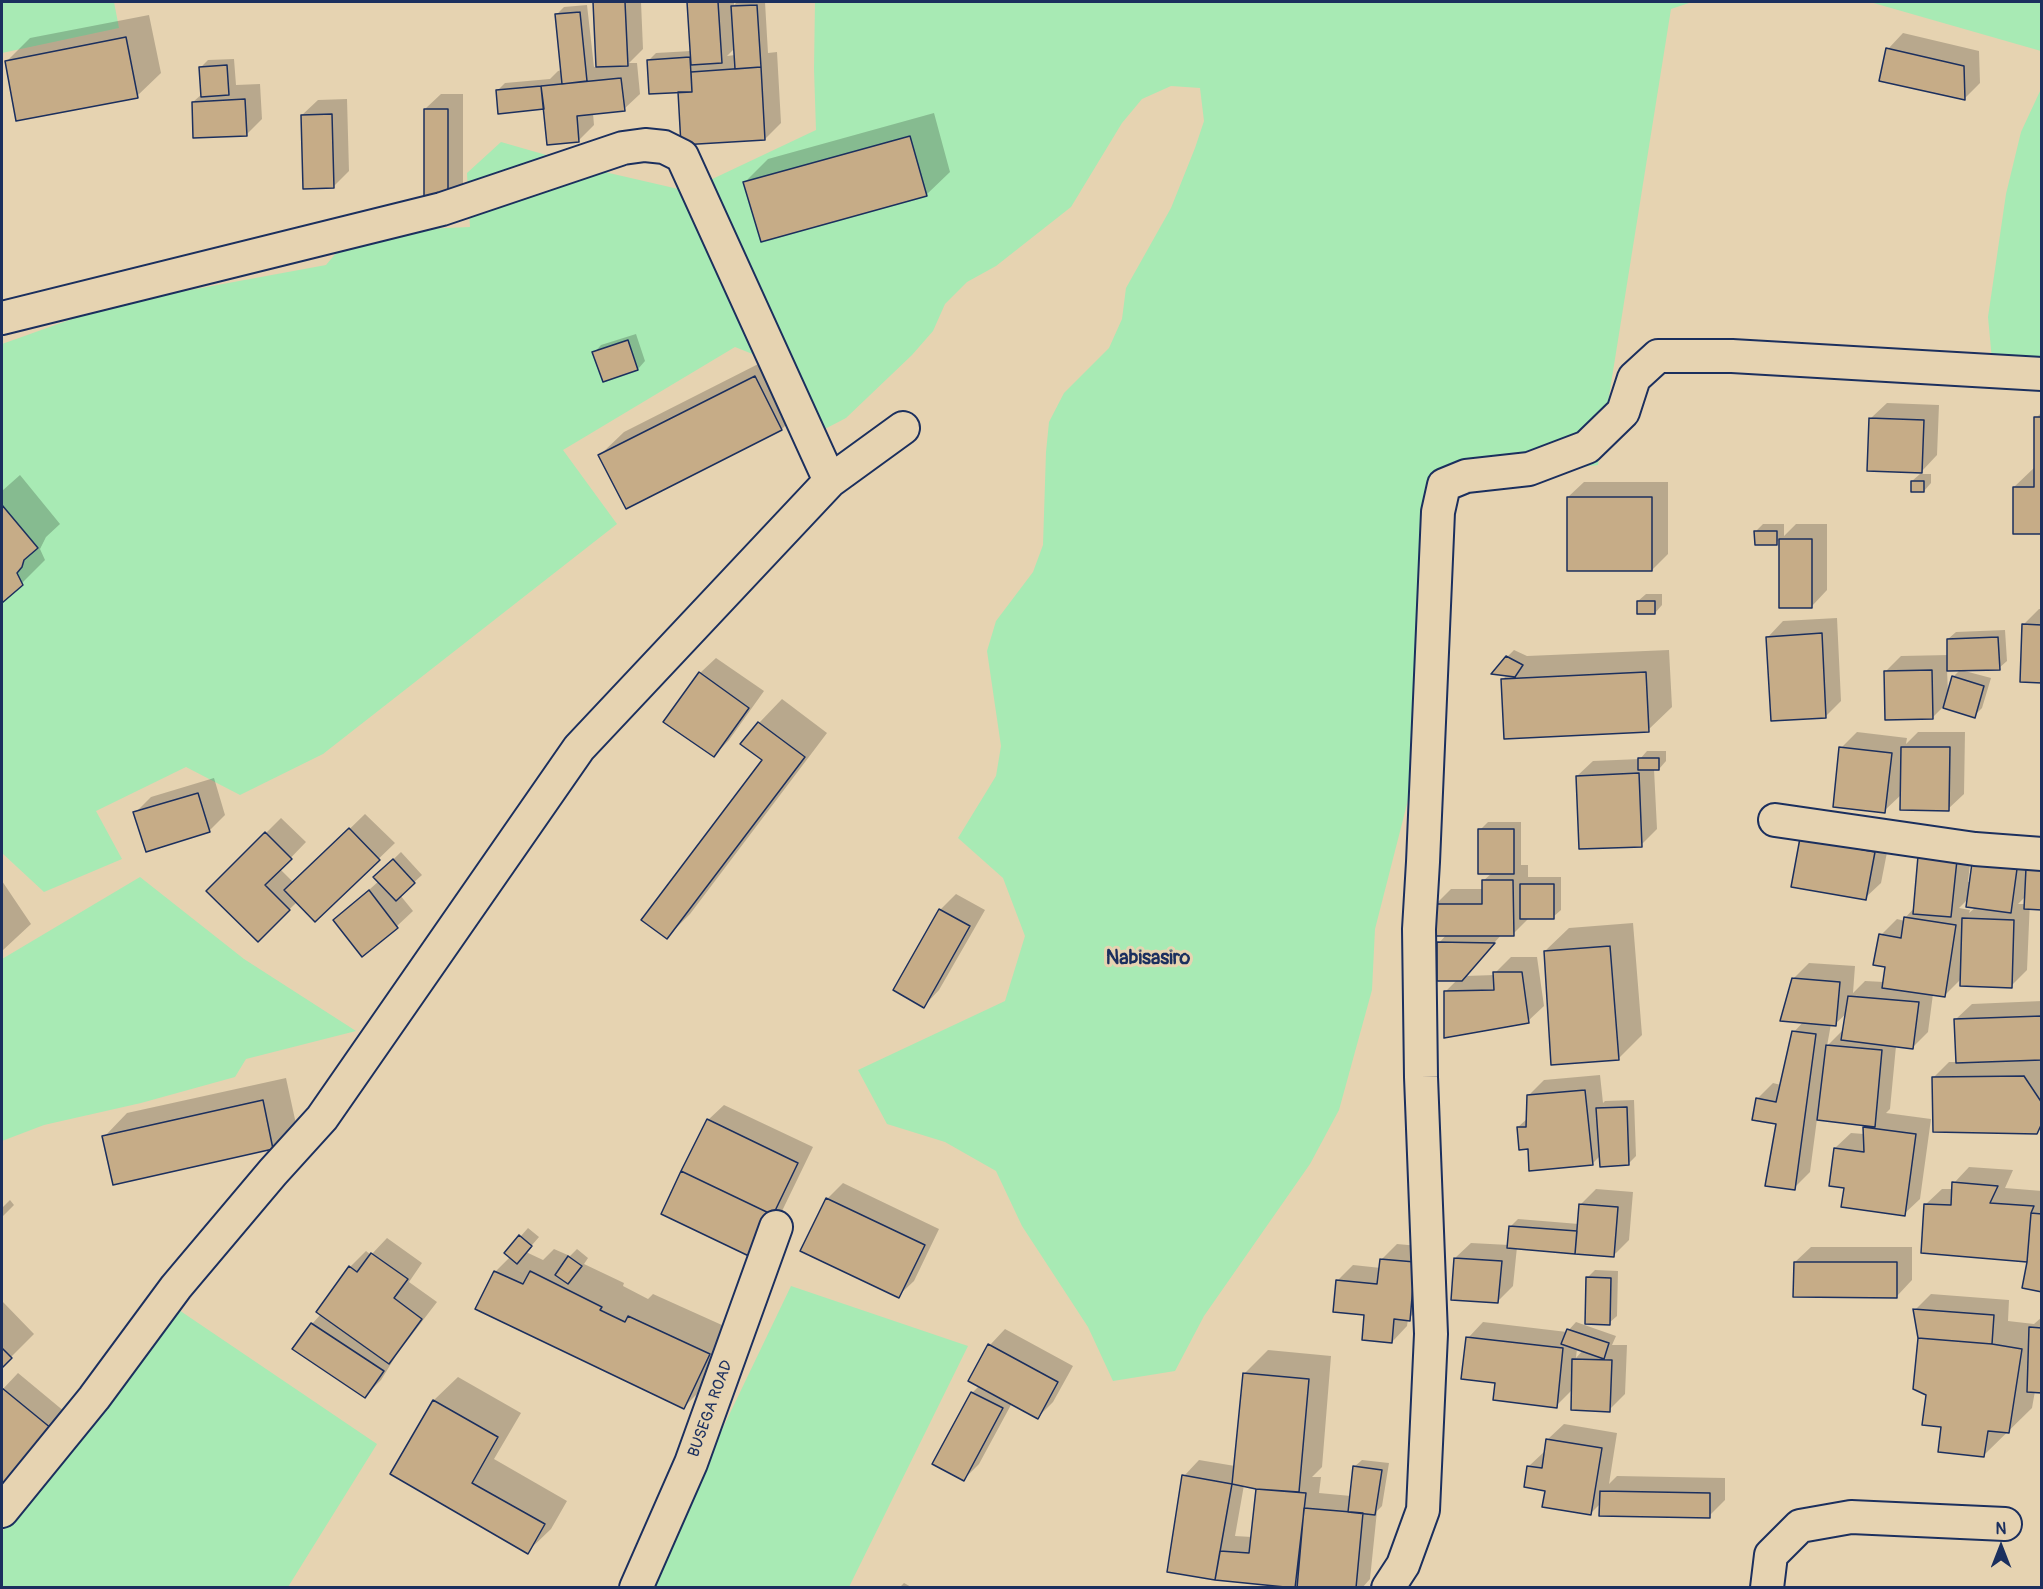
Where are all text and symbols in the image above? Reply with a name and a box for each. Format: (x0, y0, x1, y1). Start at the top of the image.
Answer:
district label: Nabisasiro (1106, 947, 1190, 971)
street label: BUSEGA ROAD (685, 1358, 737, 1460)
north arrow (1971, 1517, 2031, 1577)
text: N (1996, 1519, 2006, 1539)

